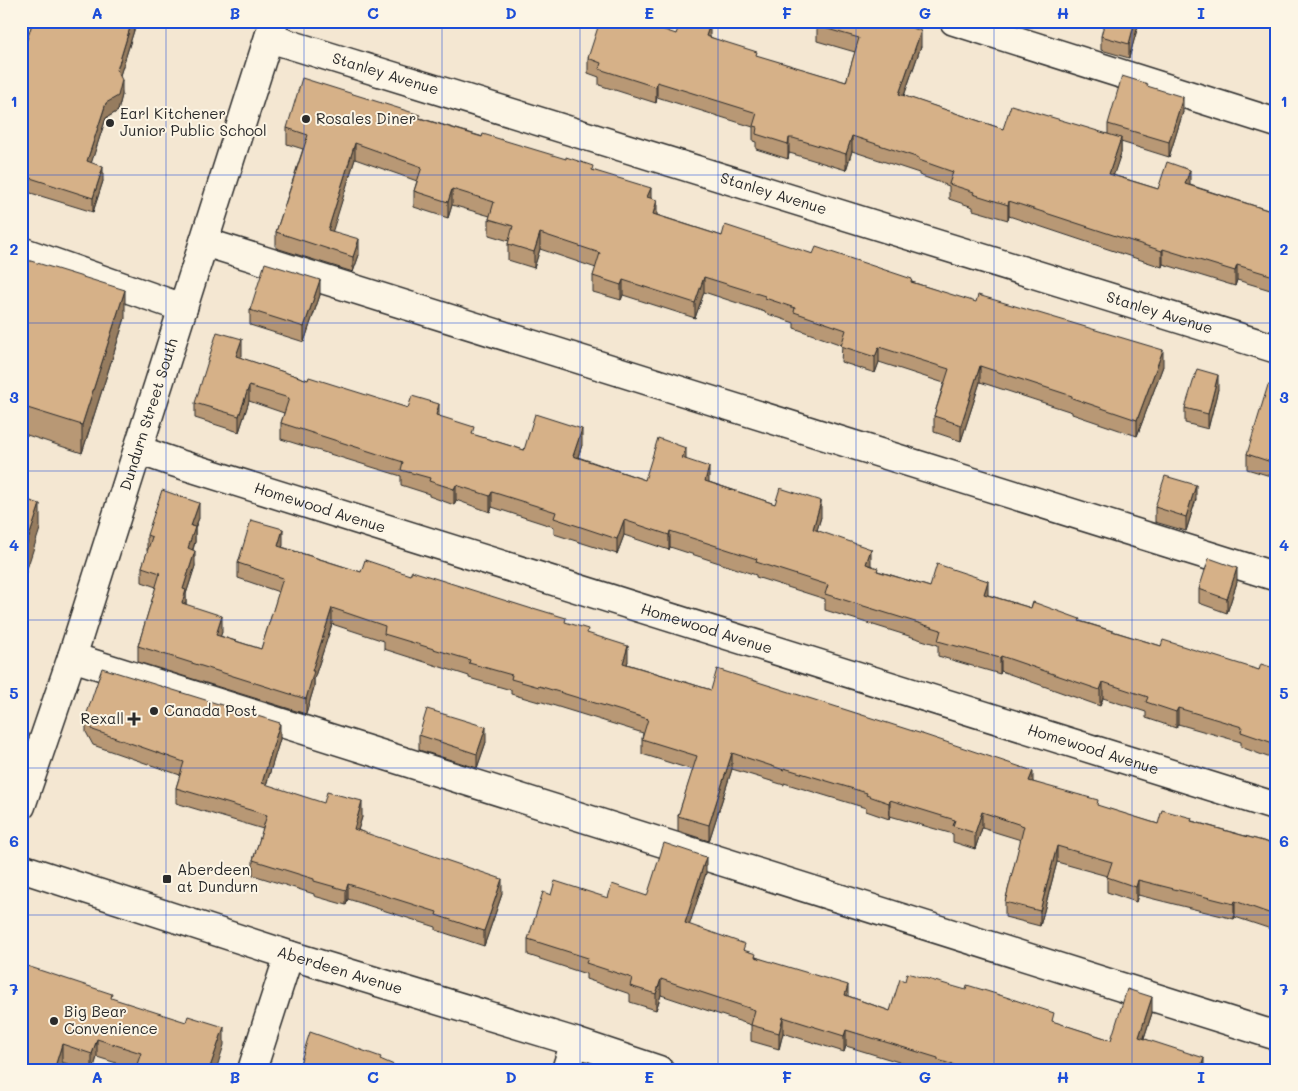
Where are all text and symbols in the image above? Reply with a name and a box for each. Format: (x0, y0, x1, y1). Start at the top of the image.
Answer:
text: A (91, 2, 103, 23)
text: B (230, 2, 240, 23)
text: C (367, 2, 379, 23)
text: D (505, 2, 517, 23)
text: E (644, 2, 654, 23)
text: F (782, 2, 792, 23)
text: G (919, 2, 931, 23)
text: H (1057, 2, 1069, 23)
text: I (1197, 2, 1205, 23)
street label: Stanley Avenue (330, 47, 442, 99)
text: 1 (10, 90, 18, 111)
text: 1 (1280, 90, 1288, 111)
place label: Earl Kitchener Junior Public School (120, 103, 267, 140)
place label: Rosales Diner (316, 108, 416, 128)
marker: Rosales Diner (300, 113, 312, 125)
marker: Earl Kitchener Junior Public School (104, 117, 116, 129)
street label: Stanley Avenue (718, 167, 830, 219)
text: 2 (10, 238, 19, 259)
text: 2 (1280, 238, 1289, 259)
street label: Stanley Avenue (1104, 286, 1216, 338)
street label: Dundurn Street South (115, 336, 182, 493)
text: 3 (9, 386, 19, 407)
text: 3 (1279, 386, 1289, 407)
street label: Homewood Avenue (252, 477, 388, 537)
text: 4 (9, 534, 19, 555)
text: 4 (1279, 534, 1289, 555)
street label: Homewood Avenue (639, 598, 775, 658)
text: 5 (9, 682, 19, 703)
text: 5 (1279, 682, 1289, 703)
place label: Canada Post (164, 700, 257, 720)
marker: Canada Post (148, 705, 160, 717)
place label: Rexall (81, 708, 124, 728)
marker: Rexall (128, 713, 140, 725)
street label: Homewood Avenue (1025, 719, 1162, 779)
text: 6 (9, 830, 19, 851)
text: 6 (1279, 830, 1289, 851)
place label: Aberdeen at Dundurn (177, 859, 258, 896)
marker: Aberdeen at Dundurn (161, 873, 173, 885)
street label: Aberdeen Avenue (275, 941, 405, 998)
text: 7 (10, 978, 19, 999)
text: 7 (1280, 978, 1289, 999)
place label: Big Bear Convenience (64, 1001, 158, 1038)
marker: Big Bear Convenience (48, 1015, 60, 1027)
text: A (91, 1066, 103, 1087)
text: B (230, 1066, 240, 1087)
text: C (367, 1066, 379, 1087)
text: D (505, 1066, 517, 1087)
text: E (644, 1066, 654, 1087)
text: F (782, 1066, 792, 1087)
text: G (919, 1066, 931, 1087)
text: H (1057, 1066, 1069, 1087)
text: I (1197, 1066, 1205, 1087)

